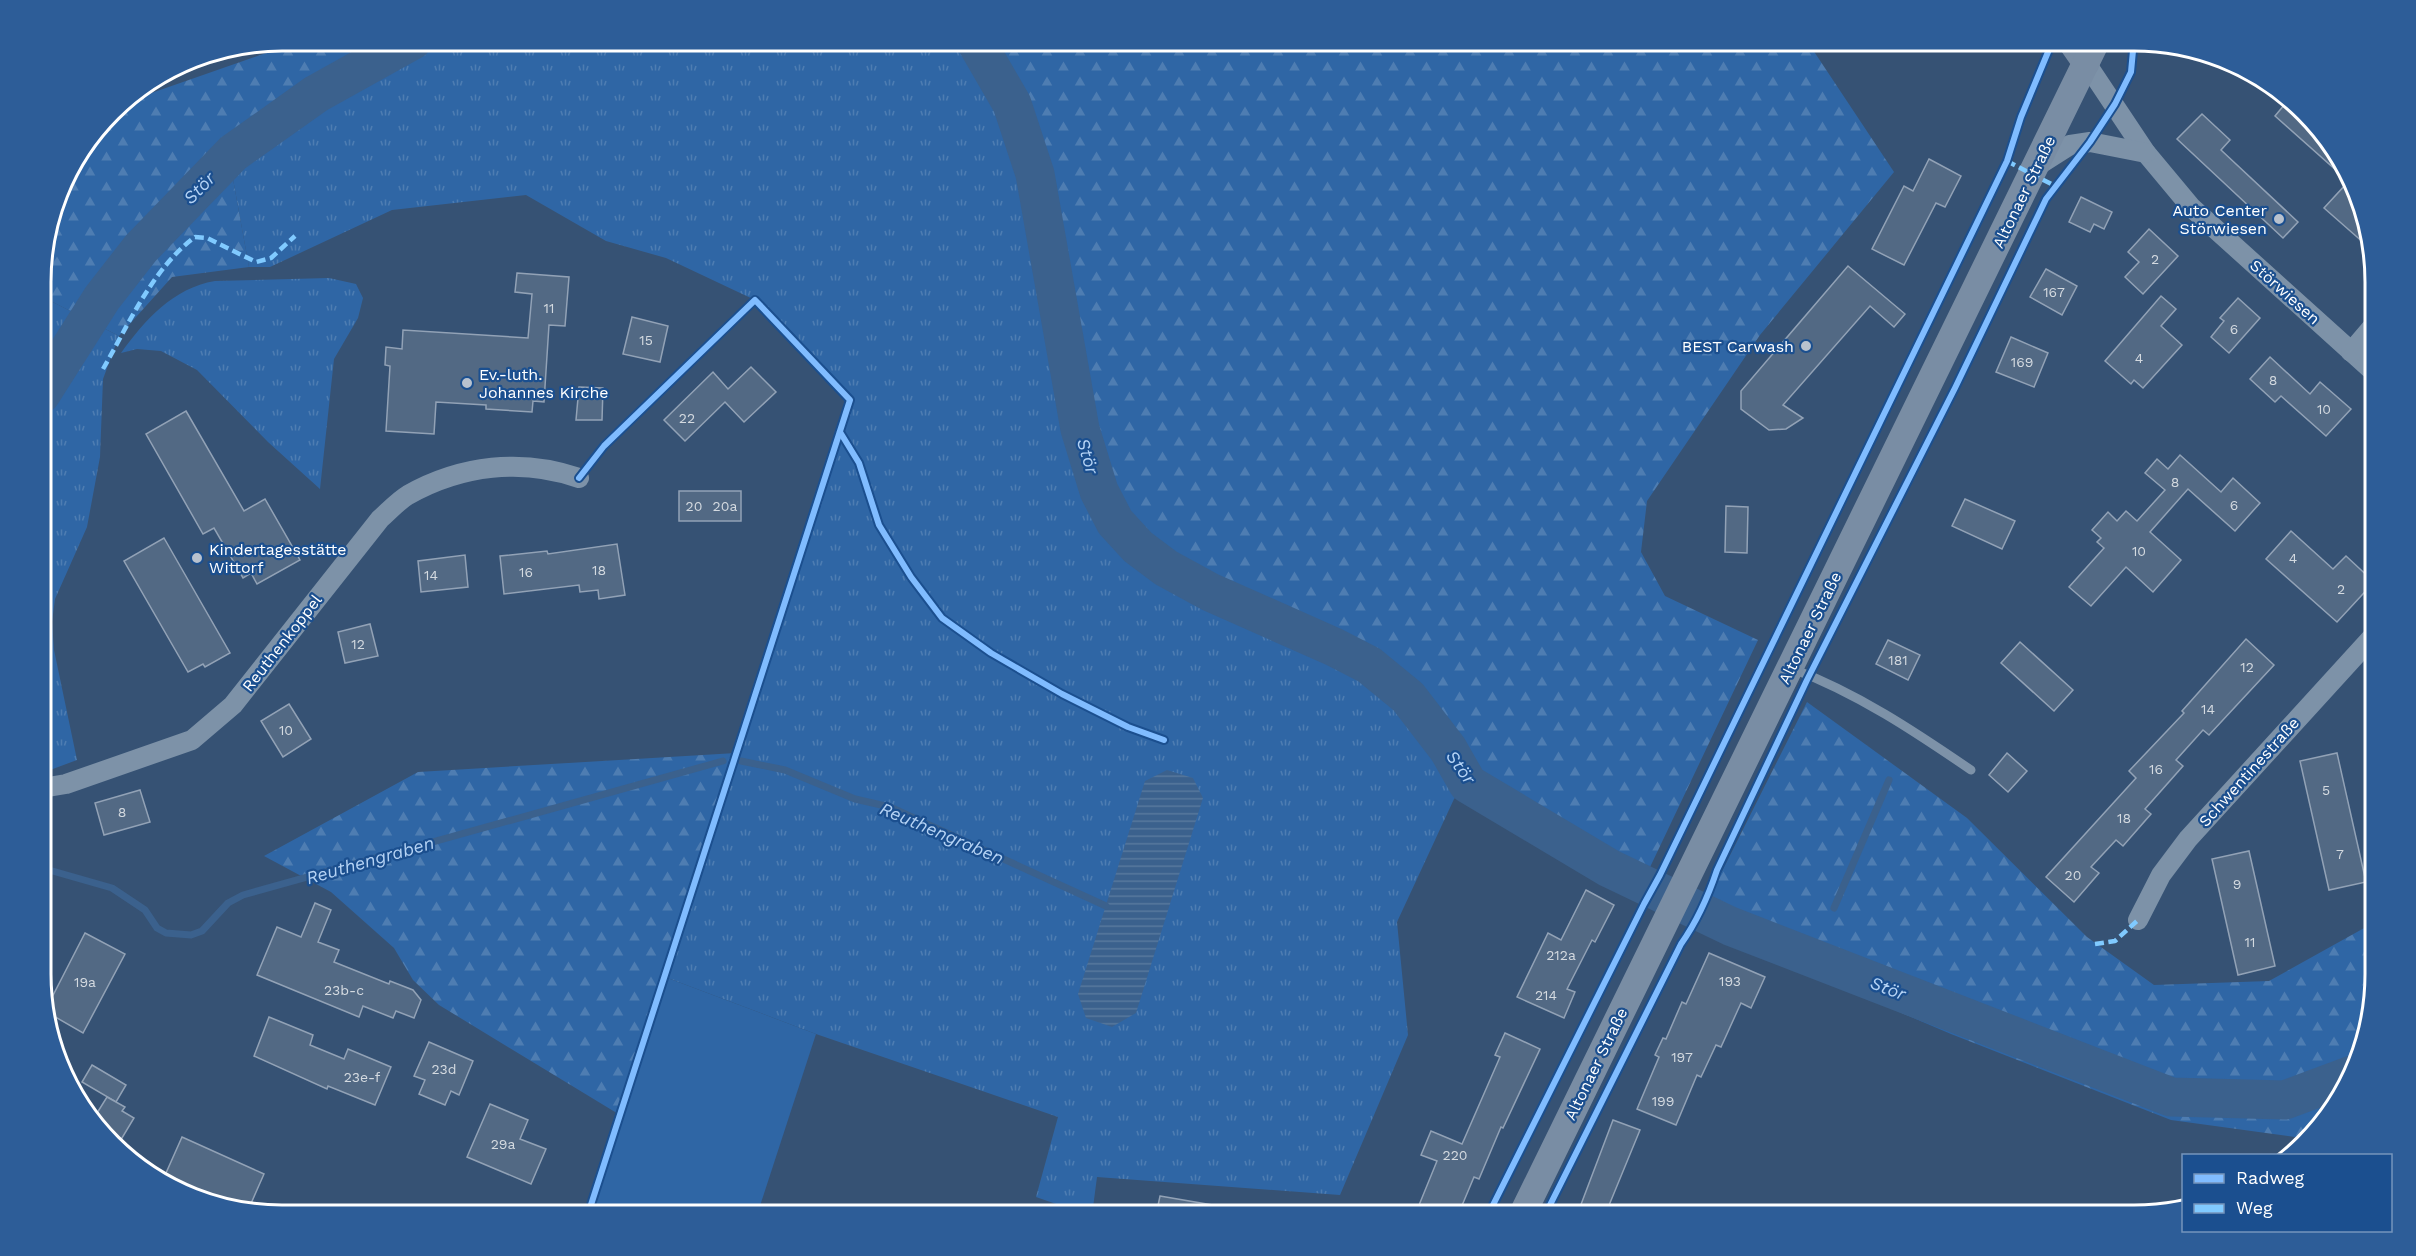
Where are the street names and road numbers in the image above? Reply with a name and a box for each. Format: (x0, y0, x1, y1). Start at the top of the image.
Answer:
street label: Altonaer Straße (1989, 133, 2059, 251)
street label: Störwiesen (2246, 256, 2324, 328)
street label: Altonaer Straße (1775, 569, 1845, 687)
street label: Reuthenkoppel (238, 591, 326, 695)
street label: Schwentinestraße (2195, 713, 2303, 831)
street label: Altonaer Straße (1561, 1005, 1631, 1123)

